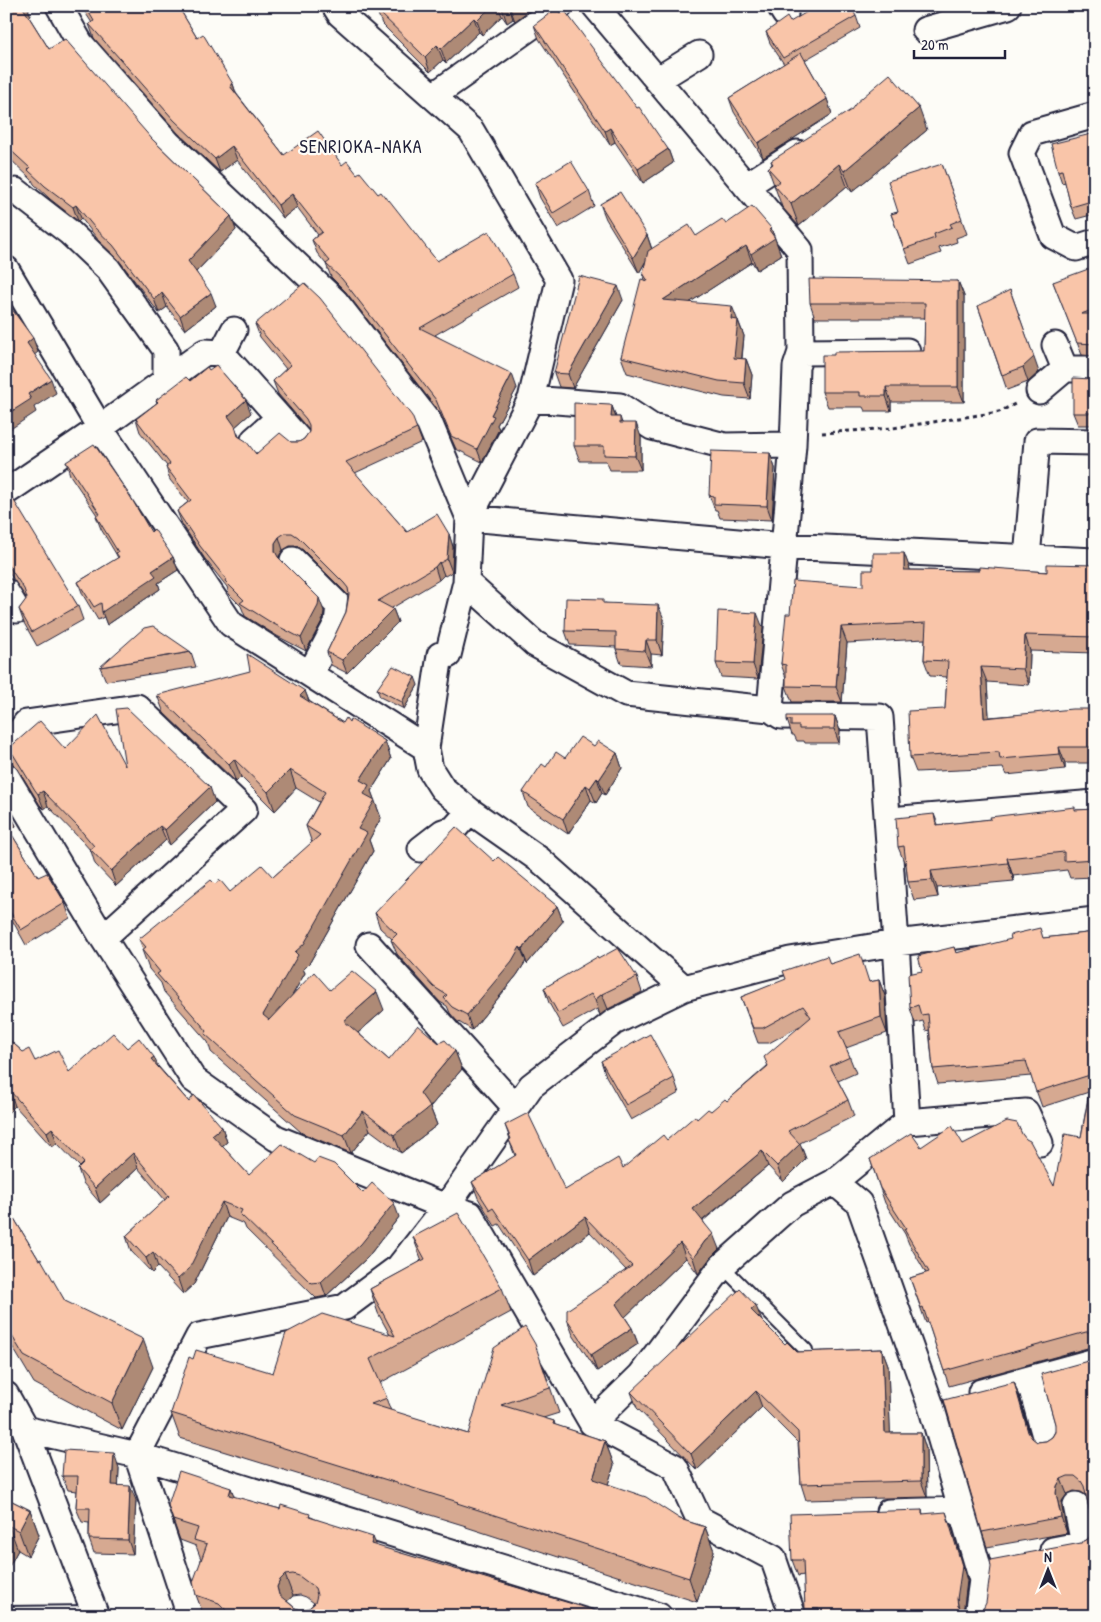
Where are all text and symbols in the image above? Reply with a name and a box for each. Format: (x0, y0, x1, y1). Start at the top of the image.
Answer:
scale bar (914, 28, 1005, 60)
text: 20 m (921, 34, 948, 55)
district label: SENRIOKA-NAKA (299, 134, 423, 159)
north arrow (1024, 1544, 1074, 1594)
text: N (1044, 1547, 1052, 1566)

